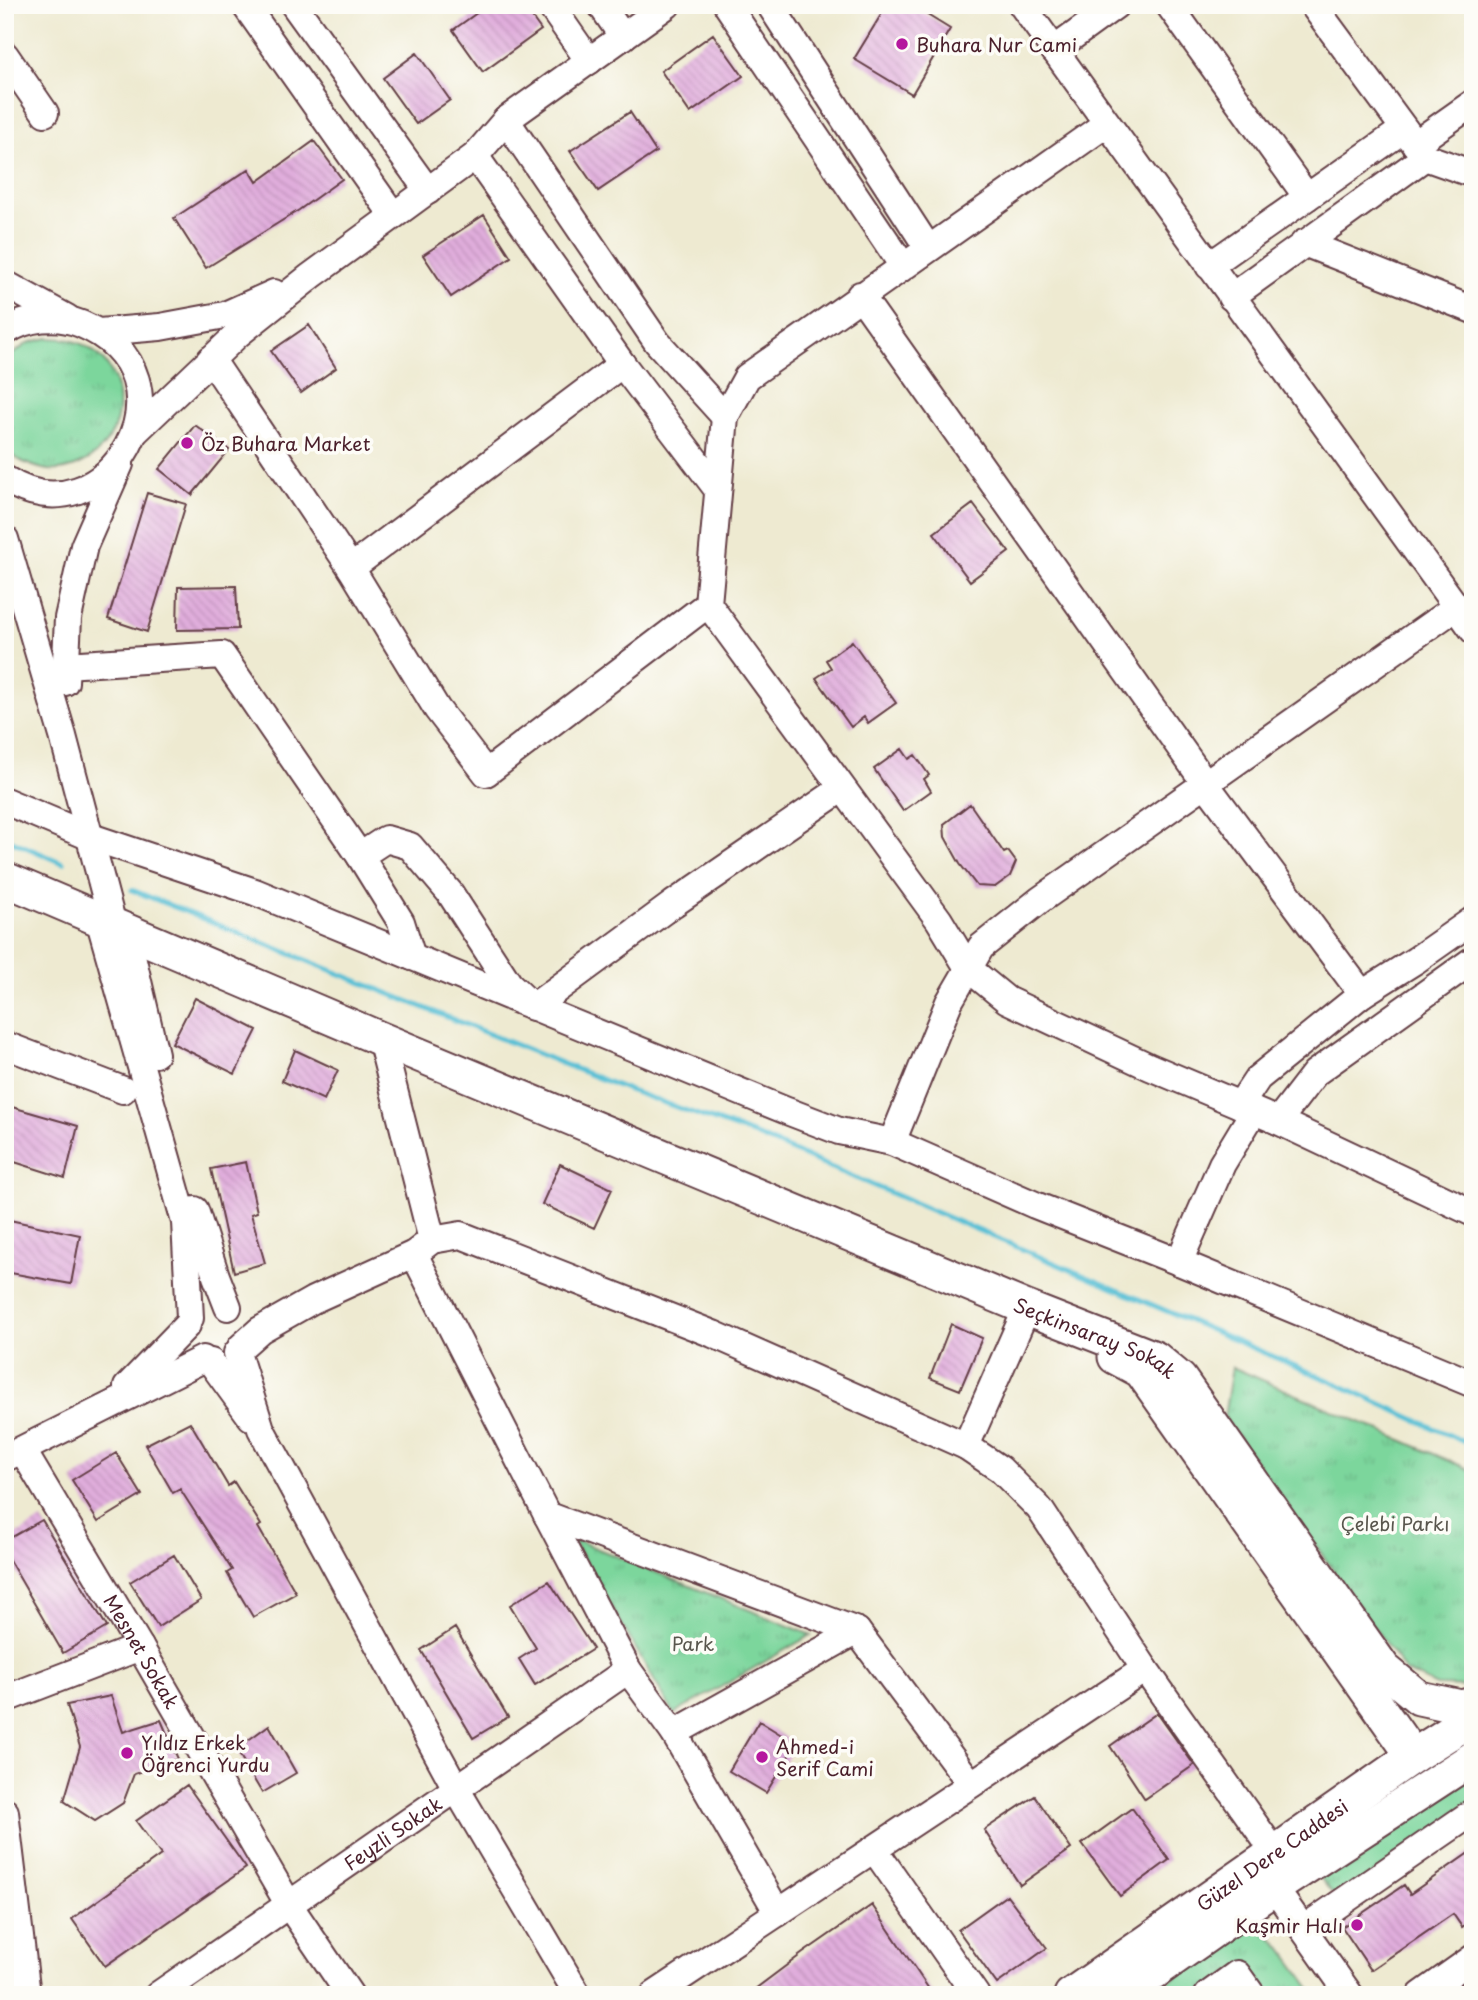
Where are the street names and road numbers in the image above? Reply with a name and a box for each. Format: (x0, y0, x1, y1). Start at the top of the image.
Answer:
street label: Seçkinsaray Sokak (1009, 1290, 1183, 1385)
street label: Mesnet Sokak (98, 1589, 187, 1714)
street label: Feyzli Sokak (338, 1789, 447, 1877)
street label: Güzel Dere Caddesi (1190, 1792, 1353, 1917)

